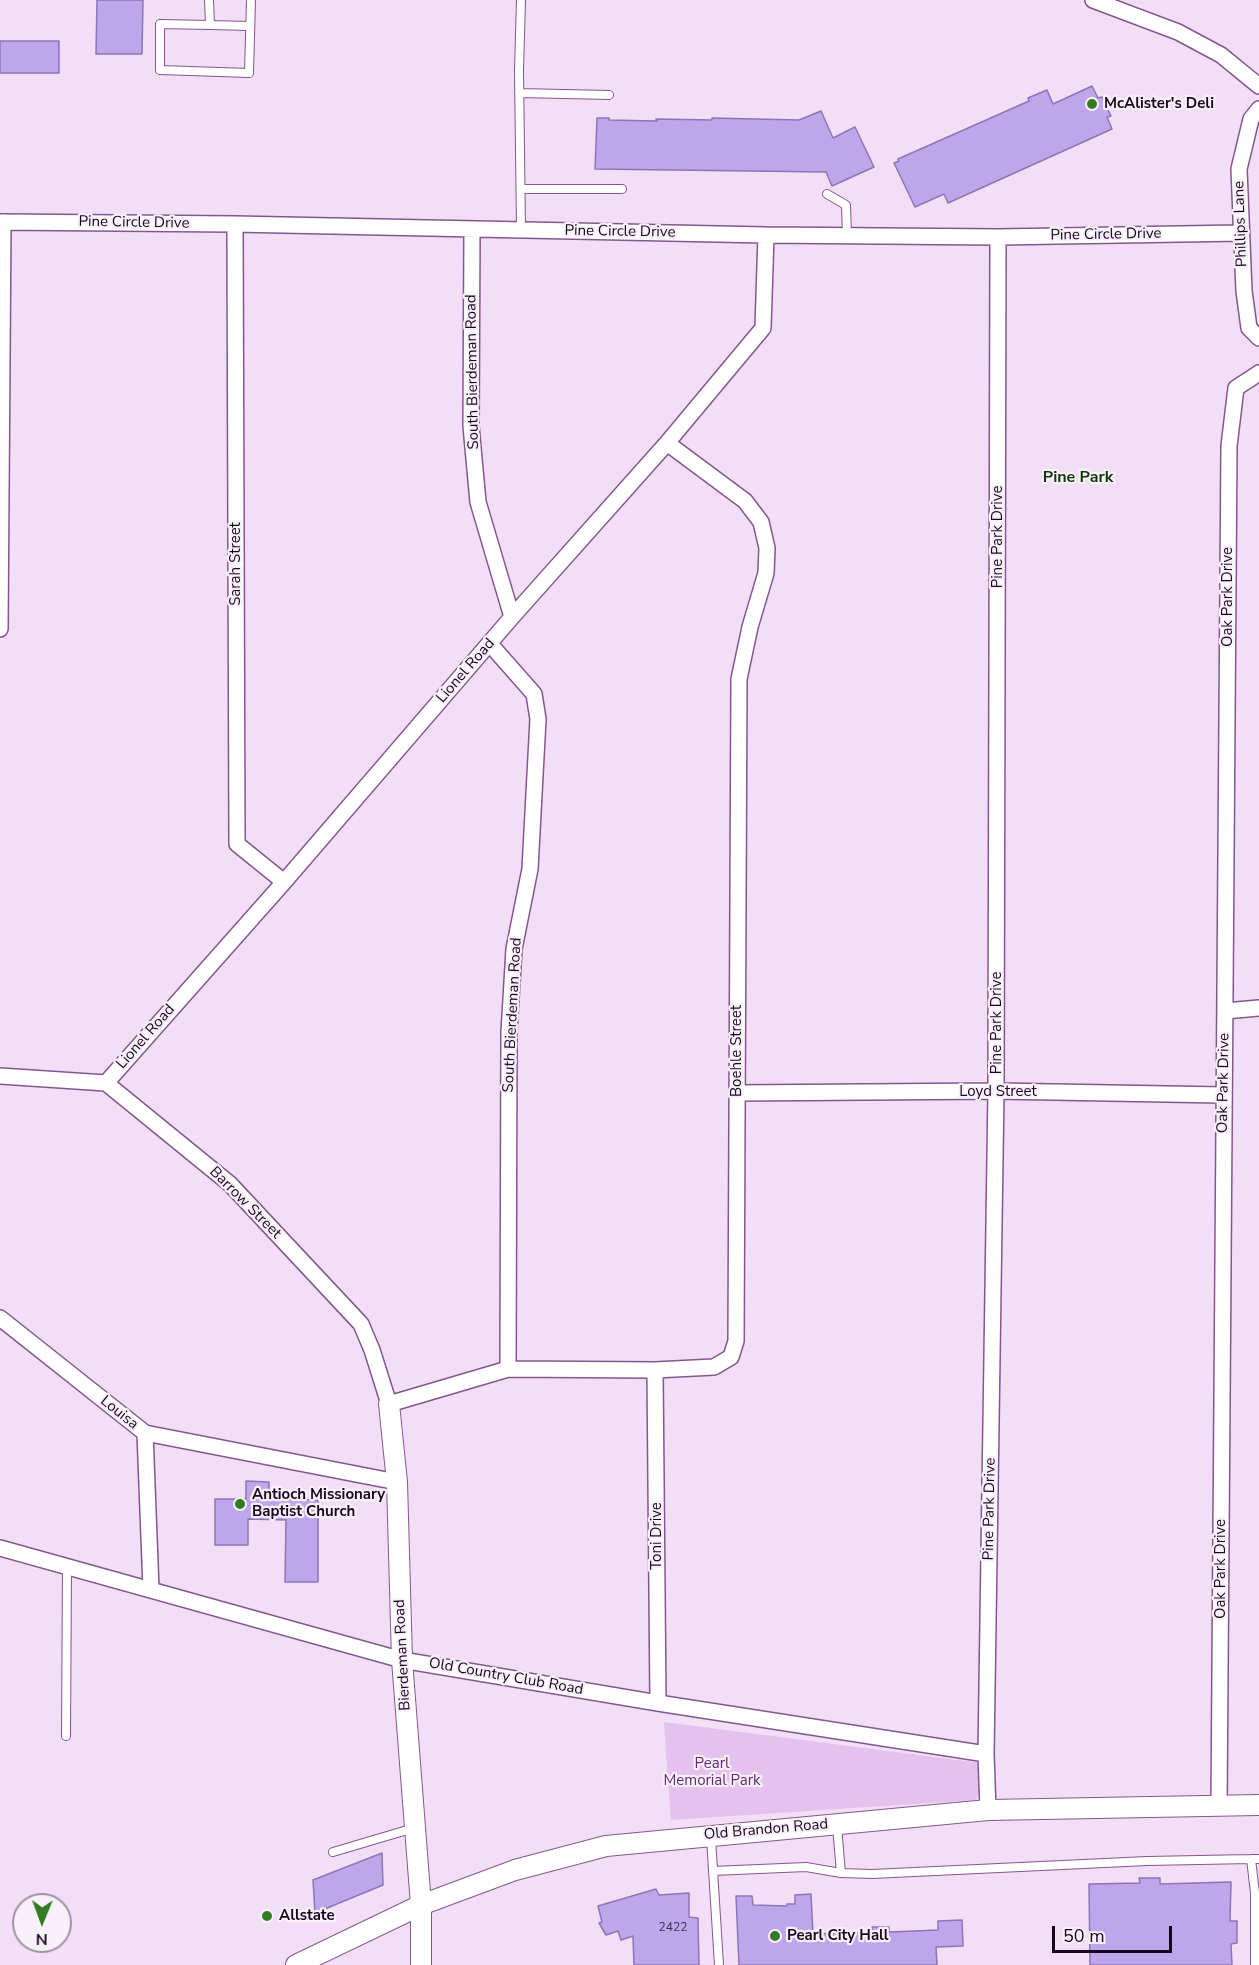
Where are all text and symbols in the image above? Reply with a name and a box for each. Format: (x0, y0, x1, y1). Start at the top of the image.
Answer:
place label: McAlister's Deli (1104, 95, 1214, 113)
marker: McAlister's Deli (1085, 97, 1099, 111)
street label: Phillips Lane (1231, 181, 1251, 267)
street label: Pine Circle Drive (78, 213, 190, 233)
street label: Pine Circle Drive (564, 222, 676, 242)
street label: Pine Circle Drive (1050, 225, 1162, 245)
street label: South Bierdeman Road (463, 294, 483, 450)
district label: Pine Park (1043, 468, 1113, 488)
street label: Pine Park Drive (989, 486, 1007, 588)
street label: Sarah Street (227, 522, 245, 606)
street label: Oak Park Drive (1219, 547, 1237, 647)
street label: Lionel Road (433, 635, 499, 707)
street label: South Bierdeman Road (500, 937, 526, 1093)
street label: Pine Park Drive (988, 972, 1006, 1074)
street label: Lionel Road (113, 1001, 179, 1073)
street label: Boehle Street (728, 1005, 746, 1097)
street label: Oak Park Drive (1214, 1033, 1234, 1133)
street label: Loyd Street (959, 1083, 1037, 1101)
street label: Barrow Street (205, 1163, 285, 1243)
street label: Louisa (96, 1392, 142, 1434)
street label: Pine Park Drive (980, 1457, 1000, 1561)
place label: Antioch Missionary Baptist Church (252, 1486, 385, 1521)
marker: Antioch Missionary Baptist Church (233, 1497, 247, 1511)
street label: Toni Drive (648, 1502, 666, 1570)
street label: Oak Park Drive (1212, 1519, 1230, 1619)
street label: Bierdeman Road (391, 1599, 415, 1711)
street label: Old Country Club Road (427, 1655, 585, 1699)
park label: Pearl Memorial Park (663, 1755, 761, 1790)
street label: Old Brandon Road (703, 1816, 829, 1844)
north arrow (12, 1893, 72, 1953)
place label: Allstate (279, 1907, 335, 1925)
marker: Allstate (260, 1909, 274, 1923)
scale bar (1055, 1914, 1175, 1952)
house number: 2422 (659, 1921, 687, 1935)
text: 50 m (1063, 1924, 1105, 1948)
place label: Pearl City Hall (787, 1927, 889, 1945)
text: N (36, 1928, 48, 1950)
marker: Pearl City Hall (768, 1929, 782, 1943)

